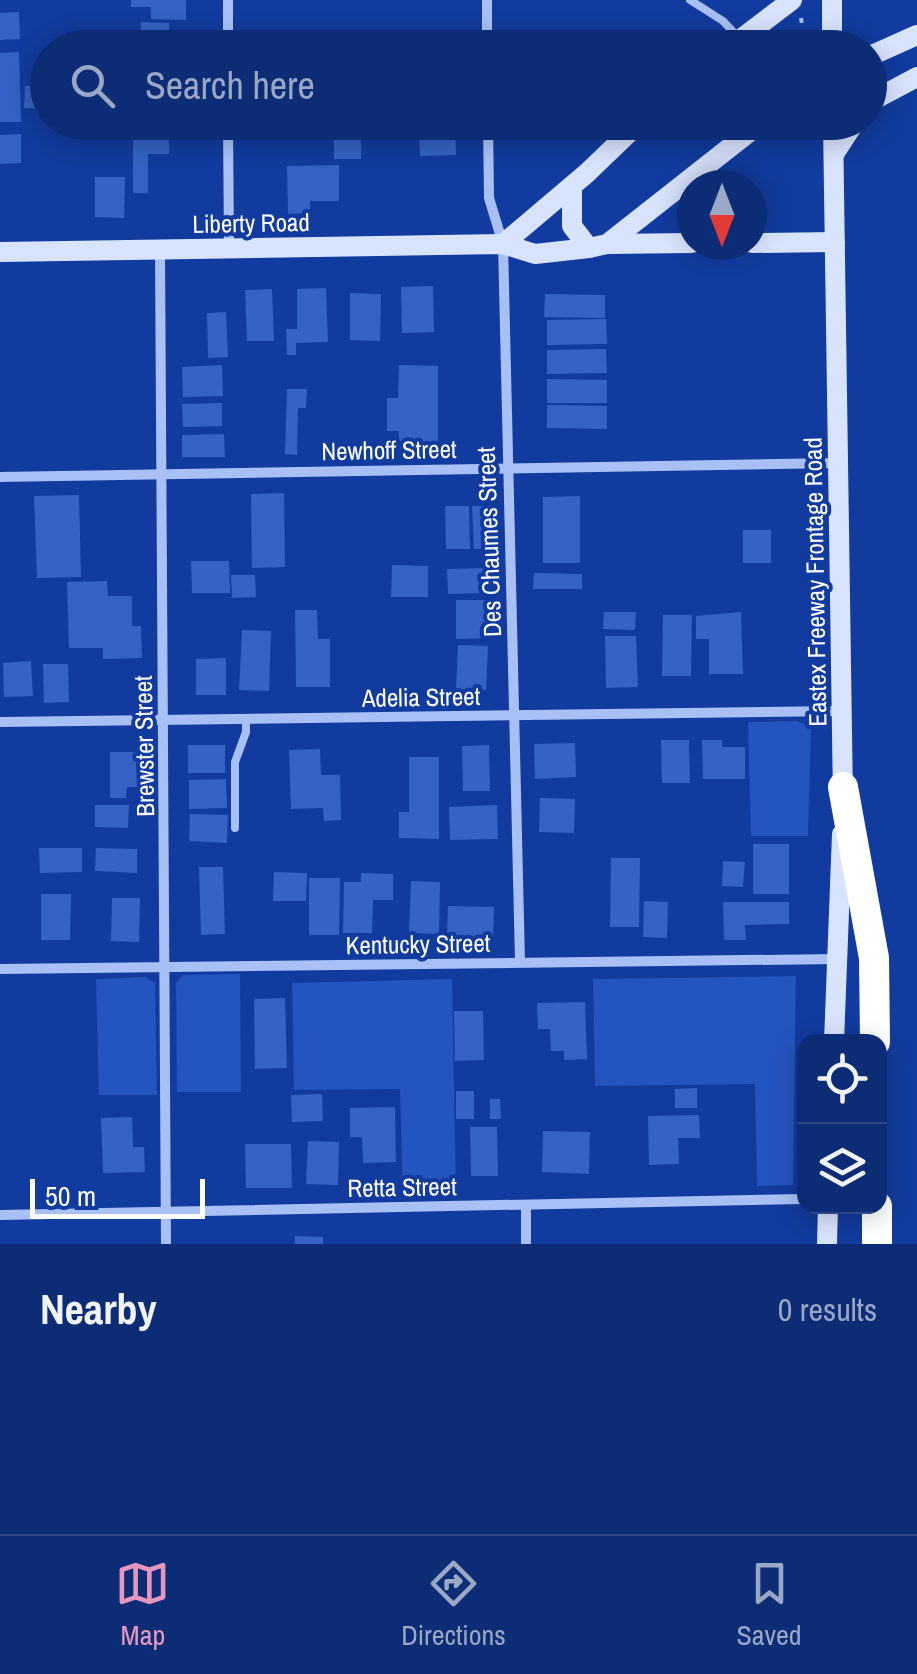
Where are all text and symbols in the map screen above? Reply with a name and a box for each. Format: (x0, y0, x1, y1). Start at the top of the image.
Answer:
search box (30, 30, 887, 140)
icon: search (65, 58, 120, 113)
text: Search here (145, 60, 315, 111)
north arrow (677, 170, 767, 260)
street label: Liberty Road (192, 205, 310, 241)
street label: Newhoff Street (321, 432, 457, 468)
street label: Eastex Freeway Frontage Road (795, 437, 835, 727)
street label: Des Chaumes Street (469, 446, 509, 638)
street label: Brewster Street (126, 675, 162, 817)
street label: Adelia Street (360, 679, 481, 715)
street label: Kentucky Street (345, 926, 491, 962)
map controls (797, 1034, 887, 1214)
button: locate (797, 1034, 887, 1124)
button: layers (797, 1124, 887, 1214)
street label: Retta Street (347, 1169, 457, 1205)
scale bar (30, 1174, 205, 1218)
text: 50 m (45, 1177, 96, 1215)
text: Nearby (40, 1281, 157, 1337)
text: 0 results (778, 1288, 877, 1331)
tab: Map (115, 1556, 170, 1654)
tab: Directions (401, 1556, 506, 1654)
tab: Saved (737, 1556, 802, 1654)

